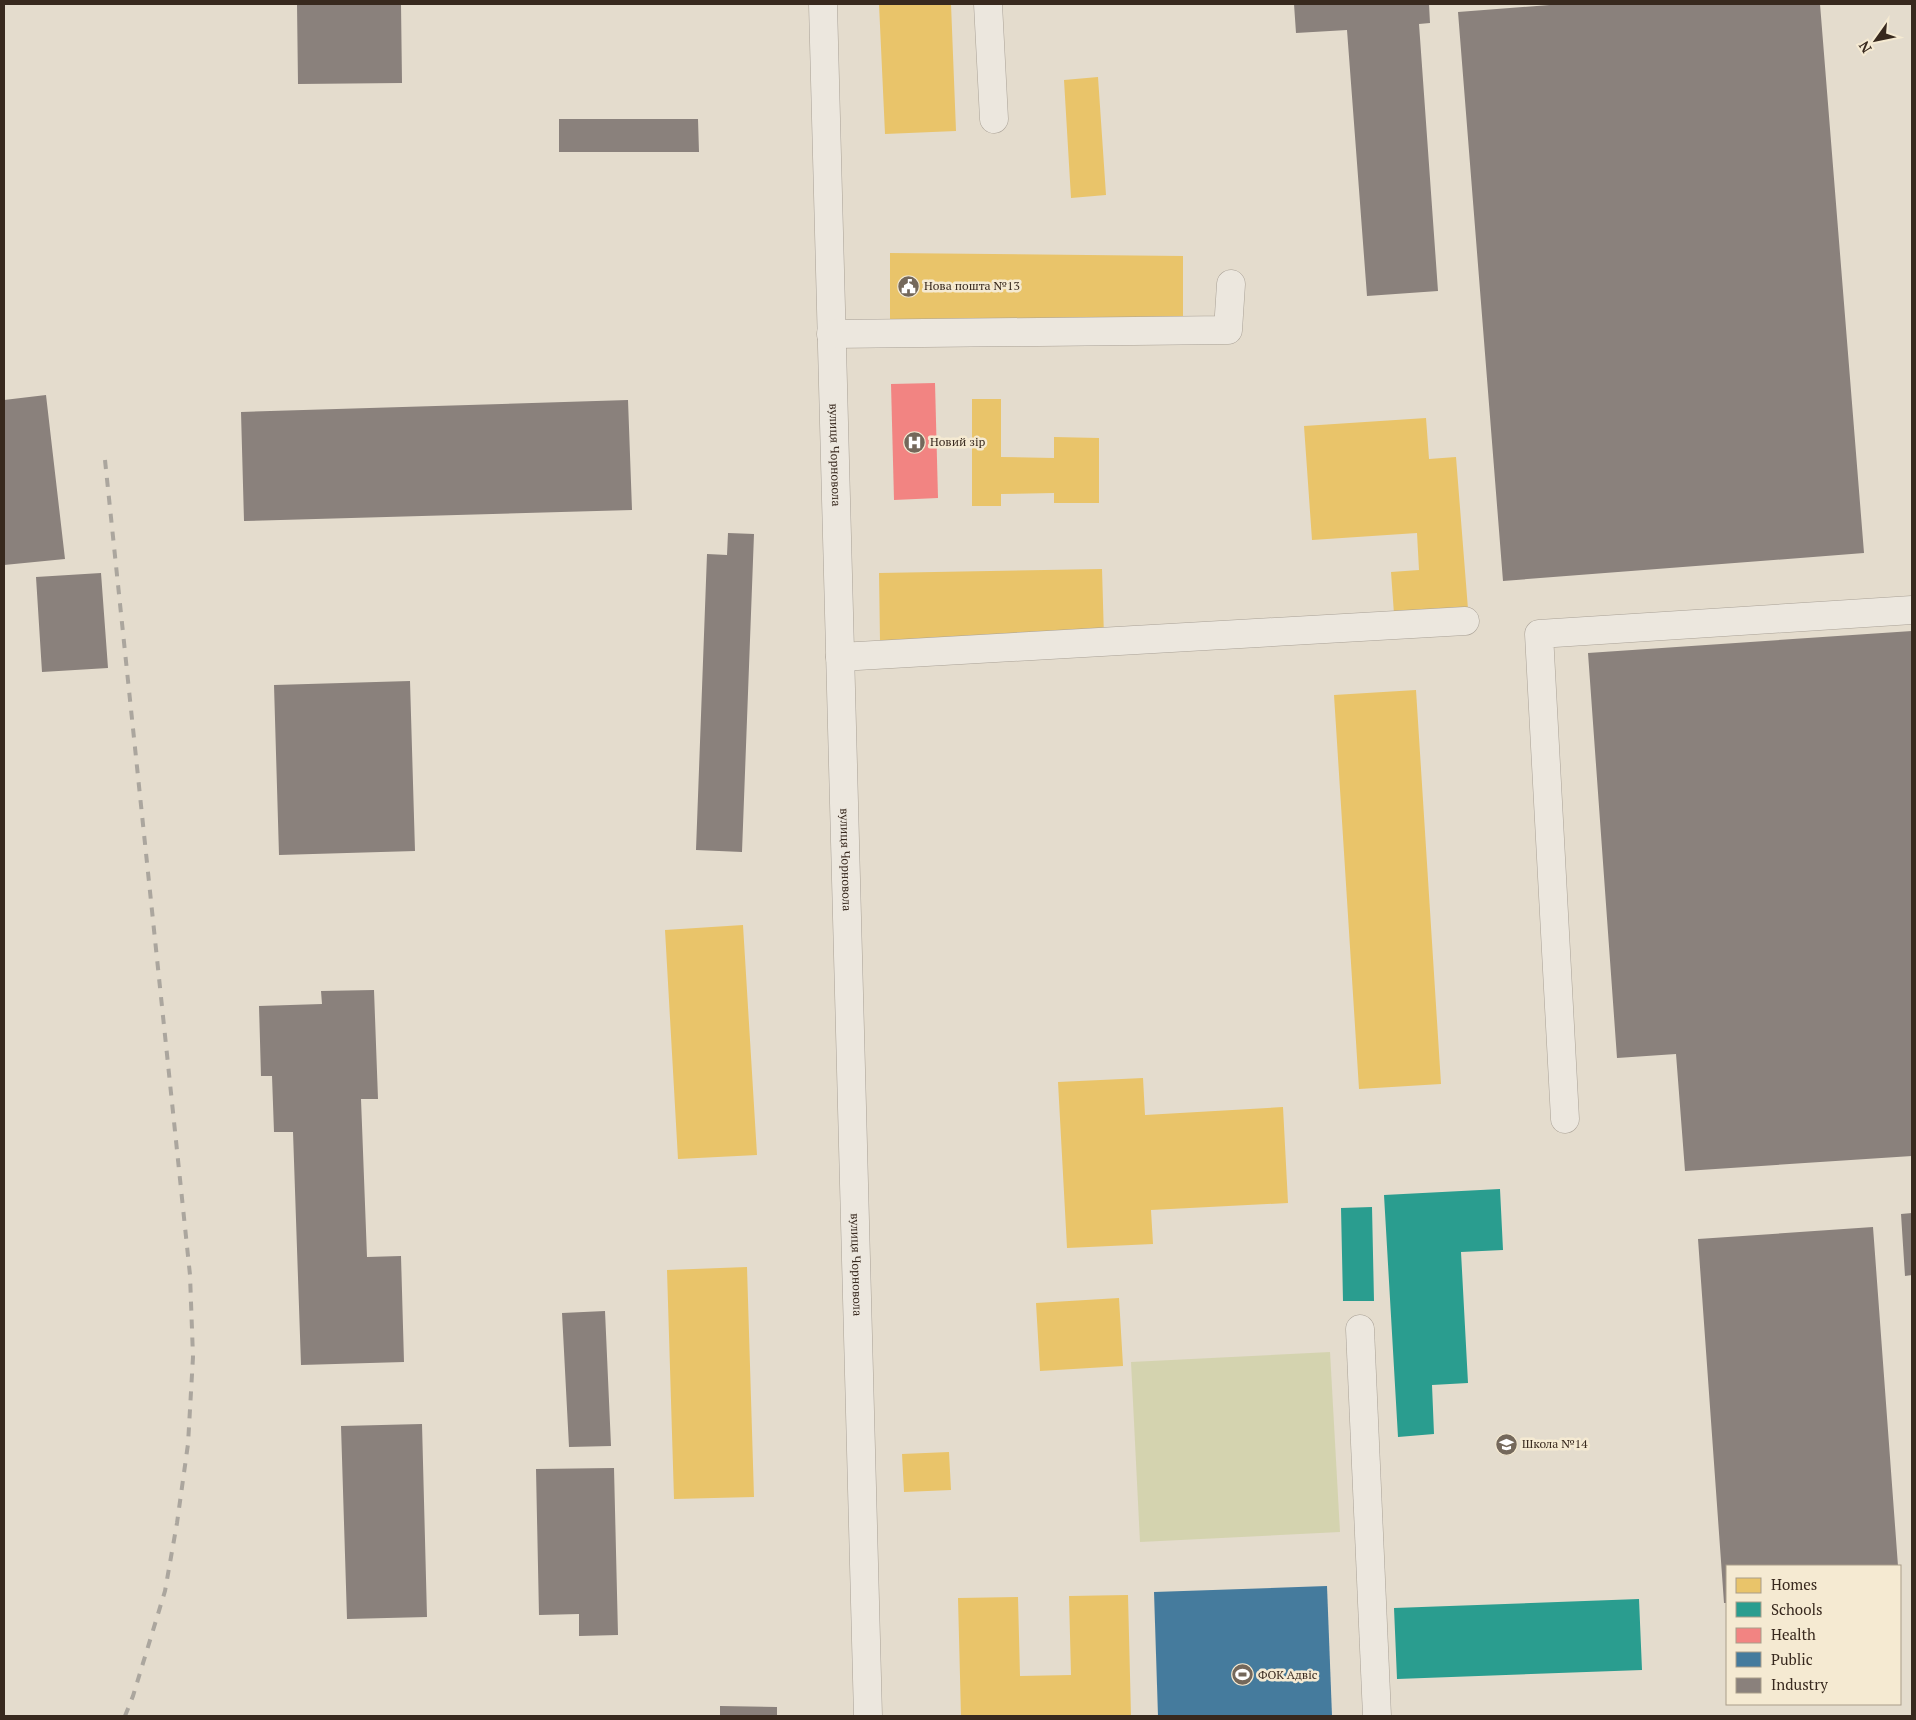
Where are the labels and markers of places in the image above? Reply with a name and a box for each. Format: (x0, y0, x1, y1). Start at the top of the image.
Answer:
public building icon: Нова пошта №13 (896, 274, 920, 298)
place label: Нова пошта №13 (924, 278, 1020, 293)
hospital icon: Новий зір (902, 430, 926, 454)
place label: Новий зір (930, 434, 986, 449)
school or university icon: Школа №14 (1494, 1432, 1518, 1456)
place label: Школа №14 (1522, 1436, 1588, 1451)
sports icon: ФОК Адвіс (1230, 1663, 1254, 1687)
place label: ФОК Адвіс (1258, 1667, 1318, 1682)

